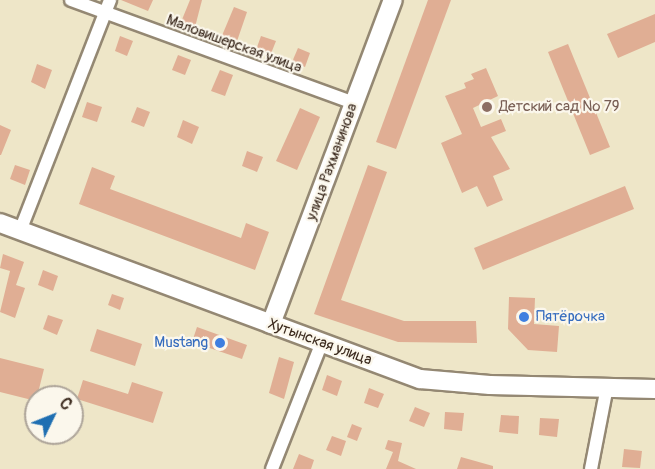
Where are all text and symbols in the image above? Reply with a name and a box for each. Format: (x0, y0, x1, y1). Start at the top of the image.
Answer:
street label: Маловишерская улица (164, 11, 304, 77)
place label: Детский сад № 79 (499, 98, 619, 116)
marker: Детский сад № 79 (480, 100, 494, 114)
street label: улица Рахманинова (302, 101, 362, 223)
place label: Пятёрочка (536, 308, 605, 326)
marker: Пятёрочка (517, 310, 531, 324)
street label: Хутынская улица (266, 315, 374, 369)
place label: Mustang (154, 334, 208, 352)
marker: Mustang (213, 336, 227, 350)
north arrow (24, 385, 84, 445)
text: С (55, 394, 76, 415)

